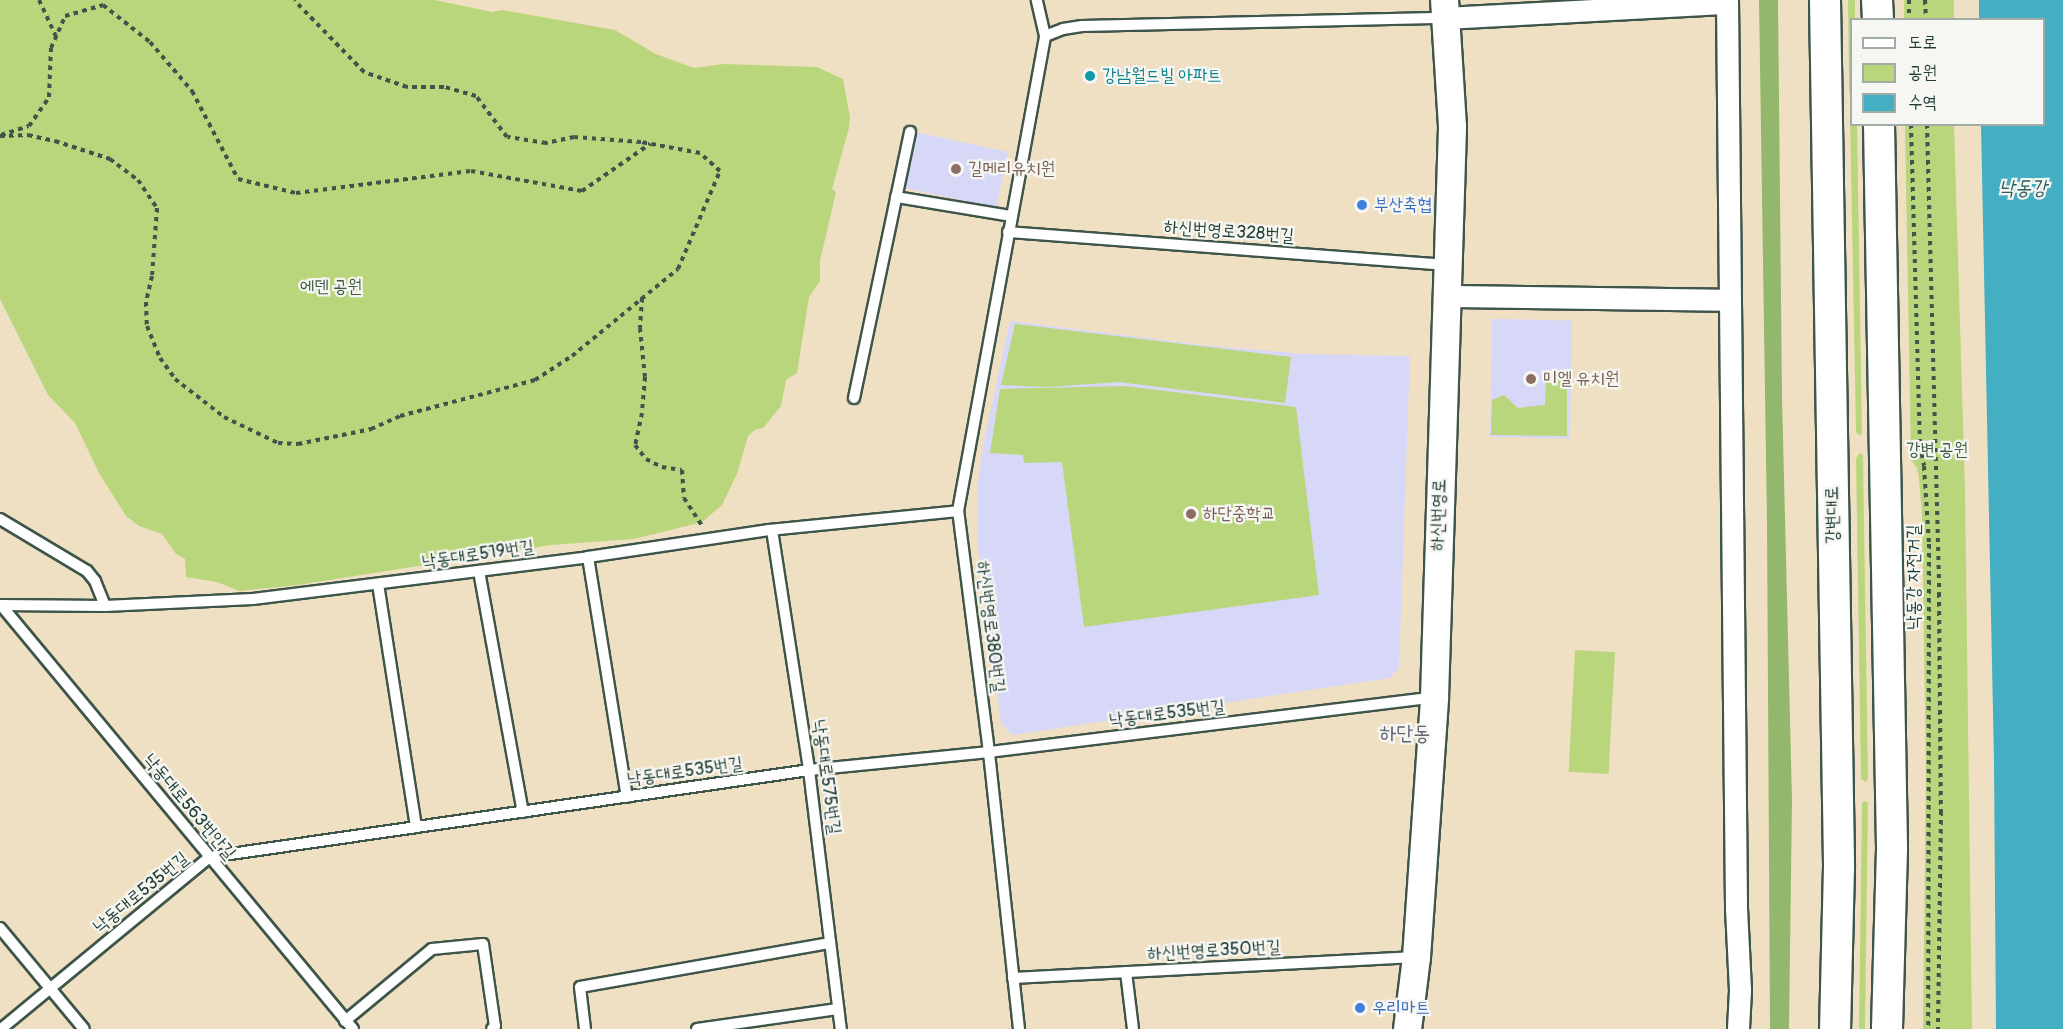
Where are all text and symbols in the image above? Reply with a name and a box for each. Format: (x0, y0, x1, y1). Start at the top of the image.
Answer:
legend (1850, 18, 2045, 126)
text: 도로 (1908, 31, 1937, 54)
text: 공원 (1908, 61, 1937, 84)
place label: 강남월드빌 아파트 (1102, 65, 1222, 87)
marker: 강남월드빌 아파트 (1083, 69, 1097, 83)
text: 수역 (1908, 91, 1937, 114)
place label: 길메리유치원 (968, 158, 1055, 180)
marker: 길메리유치원 (949, 162, 963, 176)
water label: 낙동강 (1999, 175, 2047, 199)
place label: 부산축협 (1374, 194, 1432, 216)
marker: 부산축협 (1355, 198, 1369, 212)
street label: 하신번영로328번길 (1163, 217, 1295, 247)
park label: 에덴 공원 (300, 276, 362, 298)
place label: 미엘 유치원 (1543, 368, 1619, 390)
marker: 미엘 유치원 (1524, 372, 1538, 386)
park label: 강변 공원 (1906, 439, 1968, 461)
street label: 하신번영로 (1427, 478, 1451, 552)
street label: 강변대로 (1822, 486, 1844, 544)
place label: 하단중학교 (1203, 503, 1275, 525)
marker: 하단중학교 (1184, 507, 1198, 521)
street label: 낙동강 자전거길 (1903, 524, 1925, 630)
street label: 낙동대로519번길 (421, 536, 535, 574)
street label: 하신번영로380번길 (971, 560, 1009, 694)
street label: 낙동대로535번길 (1108, 696, 1226, 732)
street label: 낙동대로575번길 (807, 718, 845, 836)
district label: 하단동 (1380, 721, 1430, 747)
street label: 낙동대로563번안길 (138, 750, 240, 864)
street label: 낙동대로535번길 (626, 753, 744, 791)
street label: 낙동대로535번길 (89, 848, 193, 938)
street label: 하신번영로350번길 (1147, 937, 1281, 965)
place label: 우리마트 (1372, 997, 1430, 1019)
marker: 우리마트 (1353, 1001, 1367, 1015)

